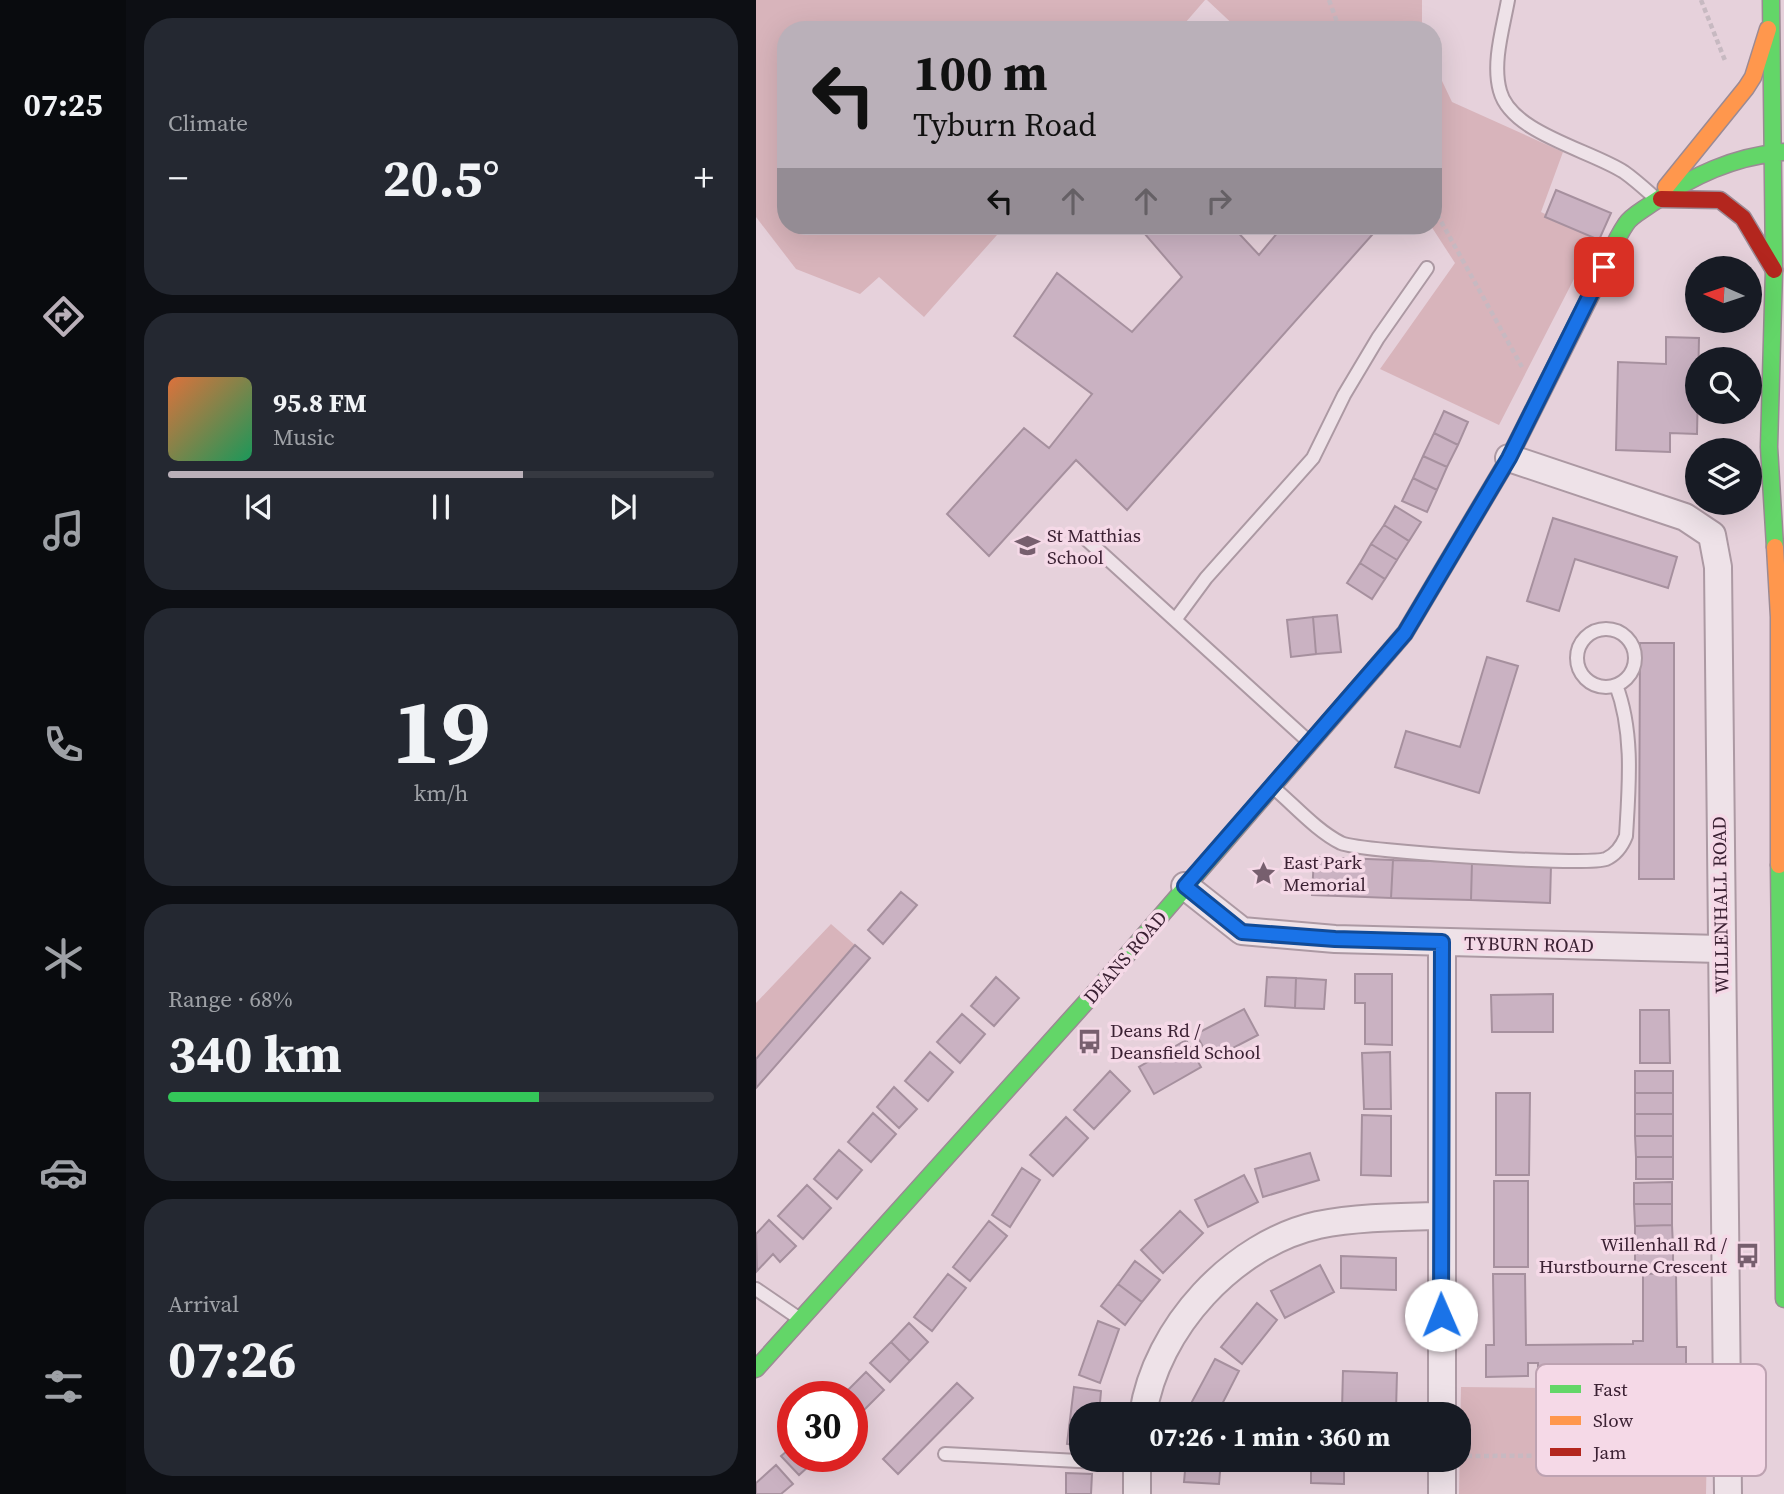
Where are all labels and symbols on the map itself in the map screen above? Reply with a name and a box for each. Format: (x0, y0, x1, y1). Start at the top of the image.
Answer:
pin (1574, 237, 1634, 297)
north arrow (1685, 256, 1762, 332)
place label: St Matthias School (1047, 522, 1141, 570)
school or university icon: St Matthias School (1013, 532, 1041, 560)
street label: WILLENHALL ROAD (1705, 816, 1735, 994)
place label: East Park Memorial (1283, 849, 1366, 897)
place icon: East Park Memorial (1249, 859, 1277, 887)
street label: DEANS ROAD (1077, 905, 1173, 1009)
street label: TYBURN ROAD (1464, 930, 1594, 958)
place label: Deans Rd / Deansfield School (1110, 1017, 1261, 1065)
bus stop icon: Deans Rd / Deansfield School (1076, 1027, 1104, 1055)
place label: Willenhall Rd / Hurstbourne Crescent (1539, 1231, 1728, 1279)
bus stop icon: Willenhall Rd / Hurstbourne Crescent (1733, 1241, 1761, 1269)
position arrow (1404, 1278, 1478, 1352)
legend (1536, 1364, 1766, 1476)
text: Fast (1593, 1376, 1628, 1402)
speed limit sign: 30 (777, 1381, 868, 1472)
text: Slow (1593, 1407, 1634, 1433)
text: Jam (1592, 1439, 1626, 1465)

